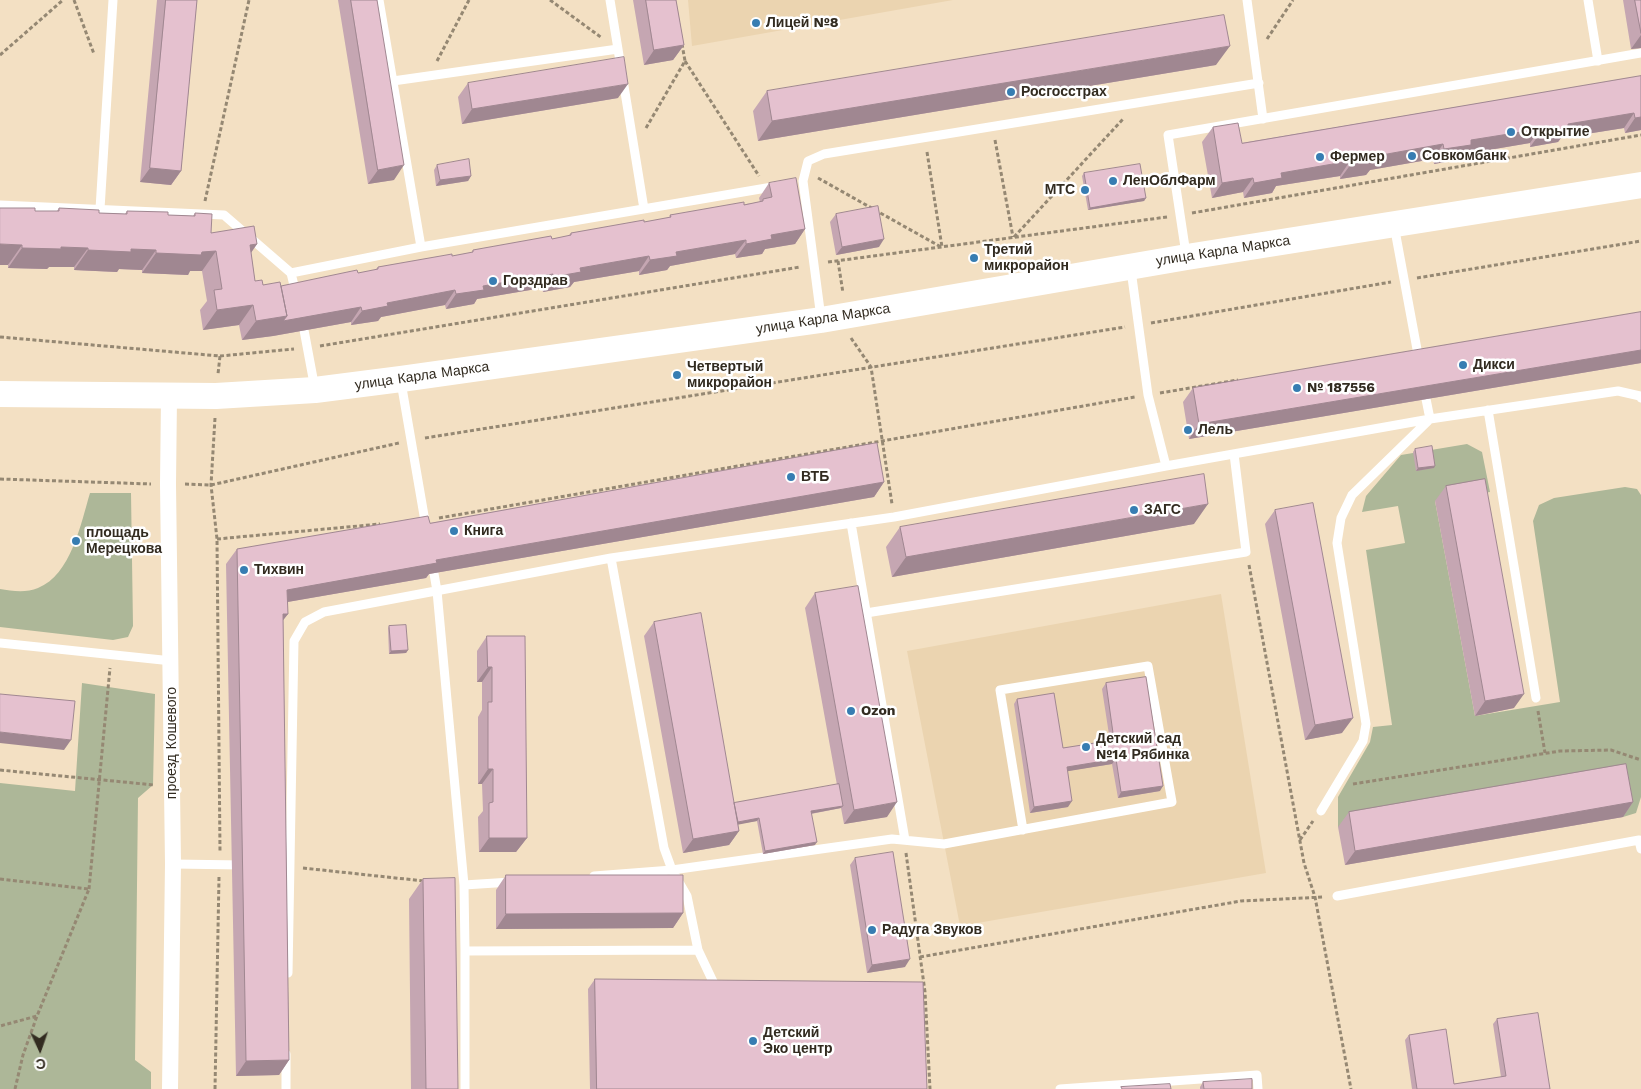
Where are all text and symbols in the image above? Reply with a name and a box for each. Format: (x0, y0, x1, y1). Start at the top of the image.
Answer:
place label: Лицей №8 (766, 15, 839, 31)
marker: Лицей №8 (750, 17, 762, 29)
place label: Росгосстрах (1021, 84, 1107, 100)
marker: Росгосстрах (1005, 86, 1017, 98)
place label: Открытие (1521, 124, 1590, 140)
marker: Открытие (1505, 126, 1517, 138)
place label: Совкомбанк (1422, 148, 1507, 164)
place label: Фермер (1330, 149, 1385, 165)
marker: Совкомбанк (1406, 150, 1418, 162)
marker: Фермер (1314, 151, 1326, 163)
place label: ЛенОблФарм (1123, 173, 1216, 189)
marker: ЛенОблФарм (1107, 175, 1119, 187)
place label: МТС (1045, 182, 1075, 198)
marker: МТС (1079, 184, 1091, 196)
street label: улица Карла Маркса (1155, 232, 1291, 270)
place label: Третий микрорайон (984, 242, 1069, 274)
marker: Третий микрорайон (968, 252, 980, 264)
place label: Горздрав (503, 273, 568, 289)
marker: Горздрав (487, 275, 499, 287)
street label: улица Карла Маркса (755, 300, 891, 338)
place label: Дикси (1473, 357, 1515, 373)
street label: улица Карла Маркса (354, 358, 490, 394)
place label: Четвертый микрорайон (687, 359, 772, 392)
marker: Дикси (1457, 359, 1469, 371)
marker: Четвертый микрорайон (671, 369, 683, 381)
place label: № 187556 (1307, 380, 1375, 396)
marker: № 187556 (1291, 382, 1303, 394)
place label: Лель (1198, 422, 1233, 438)
marker: Лель (1182, 424, 1194, 436)
place label: ВТБ (801, 469, 829, 485)
marker: ВТБ (785, 471, 797, 483)
place label: ЗАГС (1144, 502, 1181, 518)
marker: ЗАГС (1128, 504, 1140, 516)
place label: Книга (464, 523, 503, 539)
place label: площадь Мерецкова (86, 525, 162, 558)
marker: Книга (448, 525, 460, 537)
marker: площадь Мерецкова (70, 535, 82, 547)
place label: Тихвин (254, 562, 304, 578)
marker: Тихвин (238, 564, 250, 576)
street label: проезд Кошевого (164, 687, 180, 799)
place label: Ozon (861, 703, 896, 719)
marker: Ozon (845, 705, 857, 717)
place label: Детский сад №14 Рябинка (1096, 731, 1189, 764)
marker: Детский сад №14 Рябинка (1080, 741, 1092, 753)
place label: Радуга Звуков (882, 922, 982, 938)
marker: Радуга Звуков (866, 924, 878, 936)
north arrow (15, 1024, 65, 1074)
place label: Детский Эко центр (763, 1025, 833, 1058)
marker: Детский Эко центр (747, 1035, 759, 1047)
text: С (35, 1056, 46, 1072)

